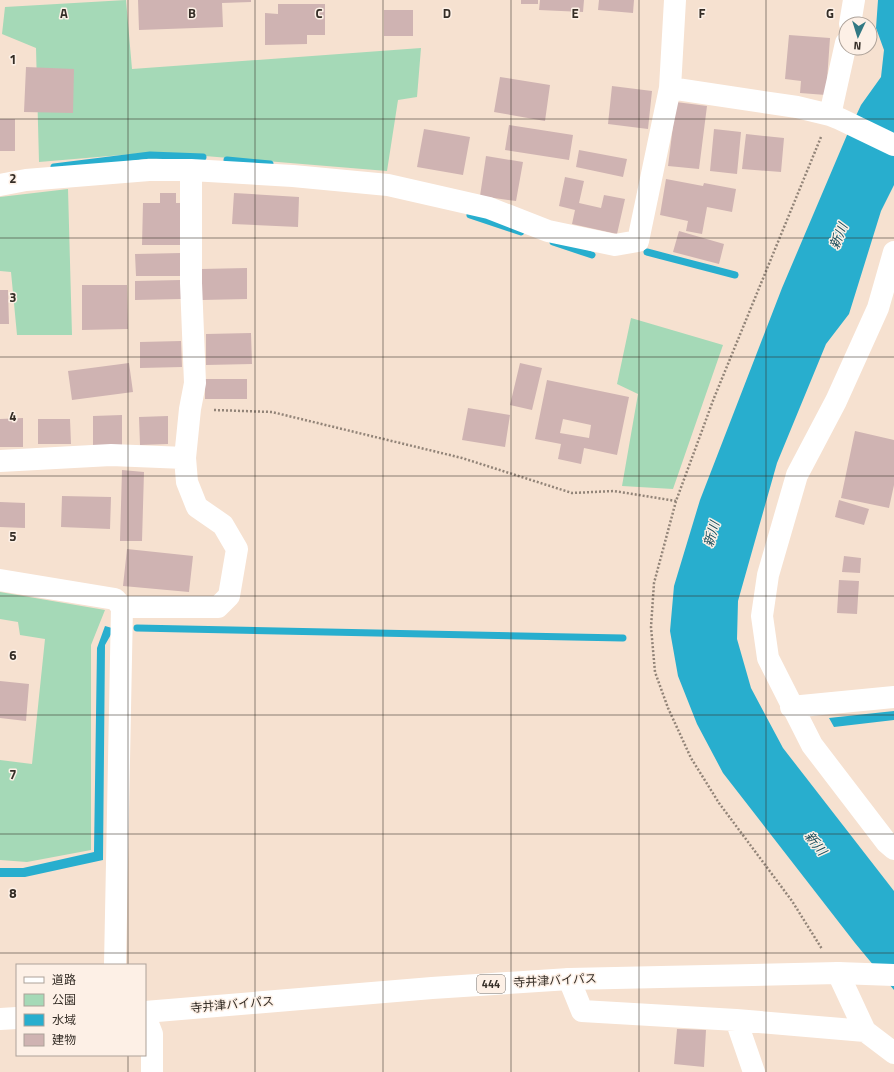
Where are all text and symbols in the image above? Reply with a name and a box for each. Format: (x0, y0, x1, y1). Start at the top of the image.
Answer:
text: A (60, 3, 68, 23)
text: B (188, 3, 196, 23)
text: C (315, 3, 323, 23)
text: D (443, 3, 451, 23)
text: E (571, 3, 579, 23)
text: F (699, 3, 706, 23)
text: G (826, 3, 834, 23)
north arrow (838, 16, 878, 56)
text: N (853, 38, 862, 54)
text: 1 (9, 49, 17, 69)
text: 2 (9, 168, 17, 188)
water label: 新川 (824, 218, 853, 252)
text: 3 (9, 287, 17, 307)
text: 4 (9, 406, 17, 426)
water label: 新川 (698, 517, 725, 549)
text: 5 (9, 526, 17, 546)
text: 6 (9, 645, 17, 665)
text: 7 (9, 764, 17, 784)
water label: 新川 (800, 827, 833, 861)
text: 8 (9, 883, 17, 903)
legend (16, 964, 146, 1056)
street label: 寺井津バイパス (513, 968, 597, 992)
text: 道路 (52, 970, 76, 989)
road number: 444 (477, 975, 505, 993)
text: 公園 (52, 990, 76, 1009)
street label: 寺井津バイパス (189, 991, 275, 1017)
text: 水域 (52, 1010, 76, 1029)
text: 建物 (52, 1030, 76, 1049)

